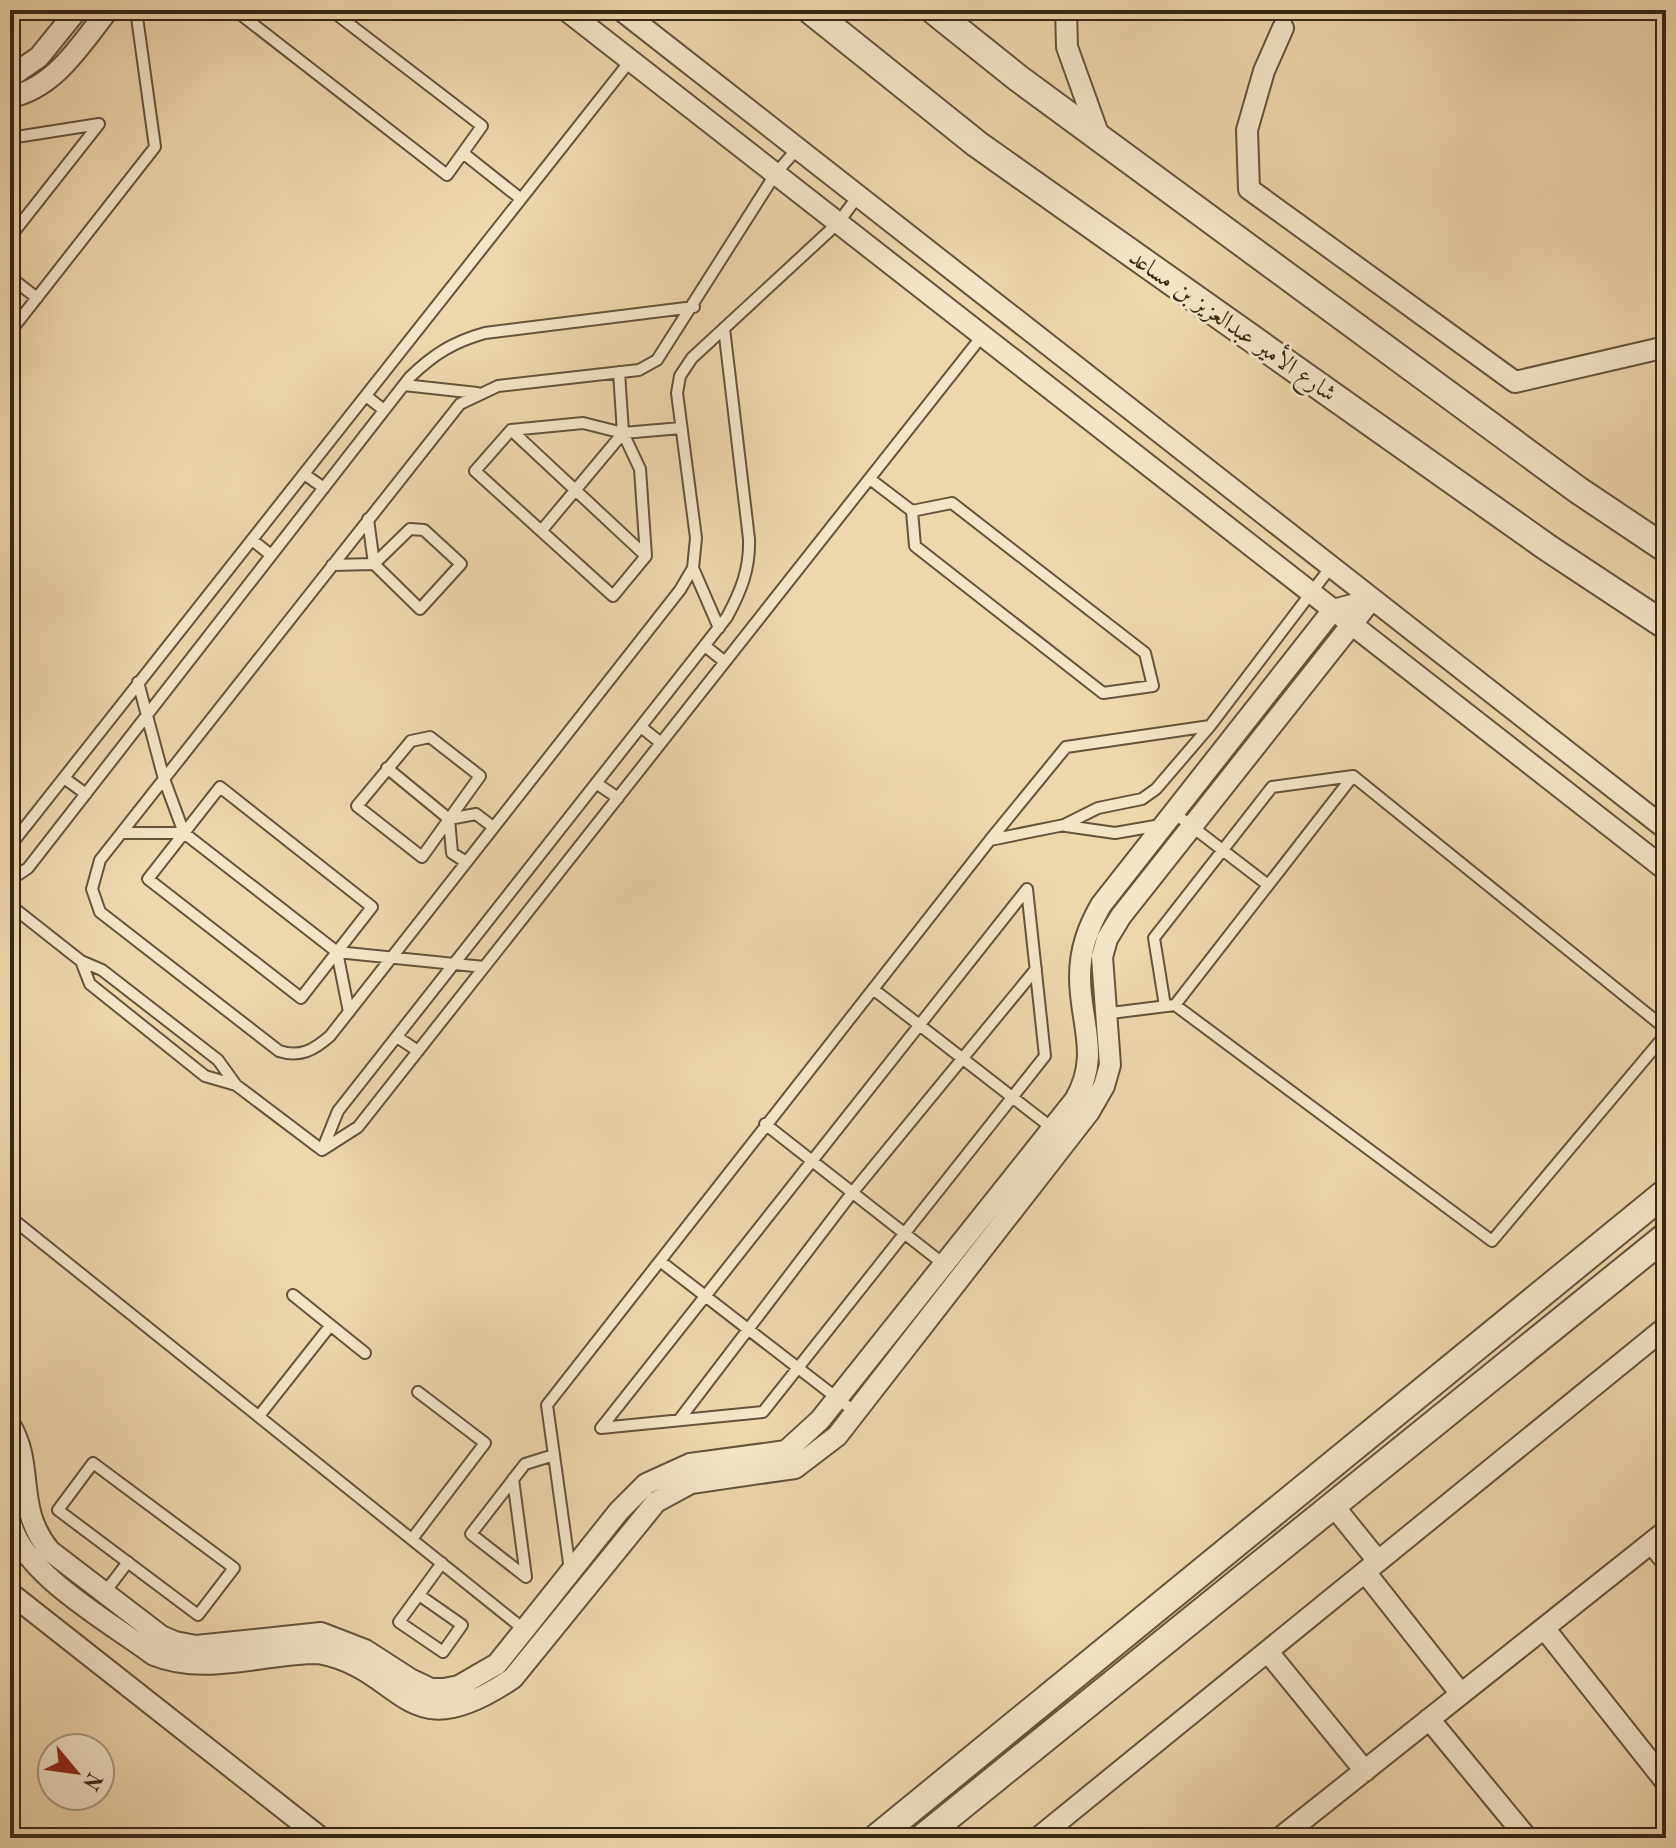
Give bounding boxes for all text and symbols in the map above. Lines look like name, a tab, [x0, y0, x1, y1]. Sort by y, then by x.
street label: شارع الأمير عبدالعزيز بن مساعد	[1120, 241, 1343, 412]
north arrow	[36, 1732, 116, 1812]
text: N	[78, 1768, 105, 1794]

